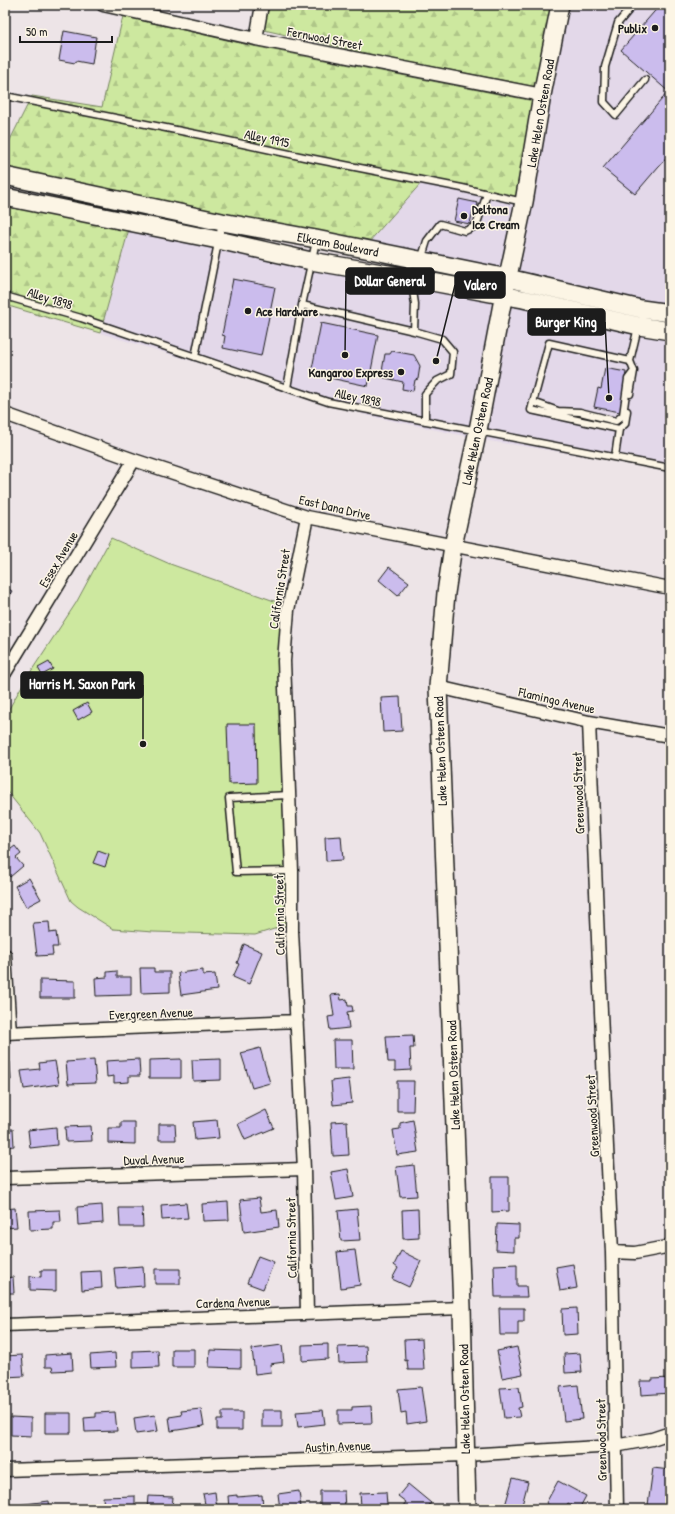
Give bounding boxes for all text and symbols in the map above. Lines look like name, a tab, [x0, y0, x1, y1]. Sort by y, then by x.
scale bar	[20, 18, 112, 44]
place label: Publix	[618, 19, 647, 37]
street label: Fernwood Street	[285, 22, 364, 54]
text: 50 m	[26, 23, 47, 40]
marker: Publix	[650, 23, 660, 33]
street label: Lake Helen Osteen Road	[522, 58, 558, 168]
street label: Alley 1915	[243, 124, 292, 152]
place label: Deltona Ice Cream	[472, 200, 520, 233]
marker: Deltona Ice Cream	[459, 211, 469, 221]
street label: Elkcam Boulevard	[296, 227, 380, 261]
callout: Dollar General	[346, 268, 434, 294]
text: Dollar General	[354, 271, 426, 290]
callout: Valero	[455, 272, 505, 298]
text: Valero	[463, 275, 497, 294]
street label: Alley 1898	[25, 283, 75, 313]
place label: Ace Hardware	[256, 302, 319, 320]
marker: Ace Hardware	[243, 306, 253, 316]
callout: Burger King	[528, 309, 605, 335]
text: Burger King	[535, 312, 597, 333]
place label: Kangaroo Express	[309, 363, 393, 382]
marker: Kangaroo Express	[396, 367, 406, 377]
street label: Lake Helen Osteen Road	[457, 376, 497, 486]
street label: Alley 1898	[333, 383, 383, 411]
street label: East Dana Drive	[297, 490, 373, 524]
street label: Essex Avenue	[34, 527, 82, 591]
street label: California Street	[264, 547, 294, 630]
callout: Harris M. Saxon Park	[21, 672, 143, 698]
text: Harris M. Saxon Park	[29, 674, 135, 693]
street label: Flamingo Avenue	[516, 682, 597, 718]
street label: Lake Helen Osteen Road	[429, 696, 451, 806]
street label: Greenwood Street	[568, 751, 588, 834]
street label: California Street	[269, 874, 289, 955]
street label: Evergreen Avenue	[109, 1003, 193, 1023]
street label: Lake Helen Osteen Road	[442, 1020, 464, 1130]
street label: Greenwood Street	[581, 1074, 603, 1158]
street label: Duval Avenue	[123, 1149, 185, 1169]
street label: California Street	[281, 1197, 301, 1278]
street label: Cardena Avenue	[196, 1292, 270, 1312]
street label: Lake Helen Osteen Road	[454, 1344, 474, 1454]
street label: Greenwood Street	[591, 1398, 611, 1481]
street label: Austin Avenue	[305, 1436, 371, 1456]

